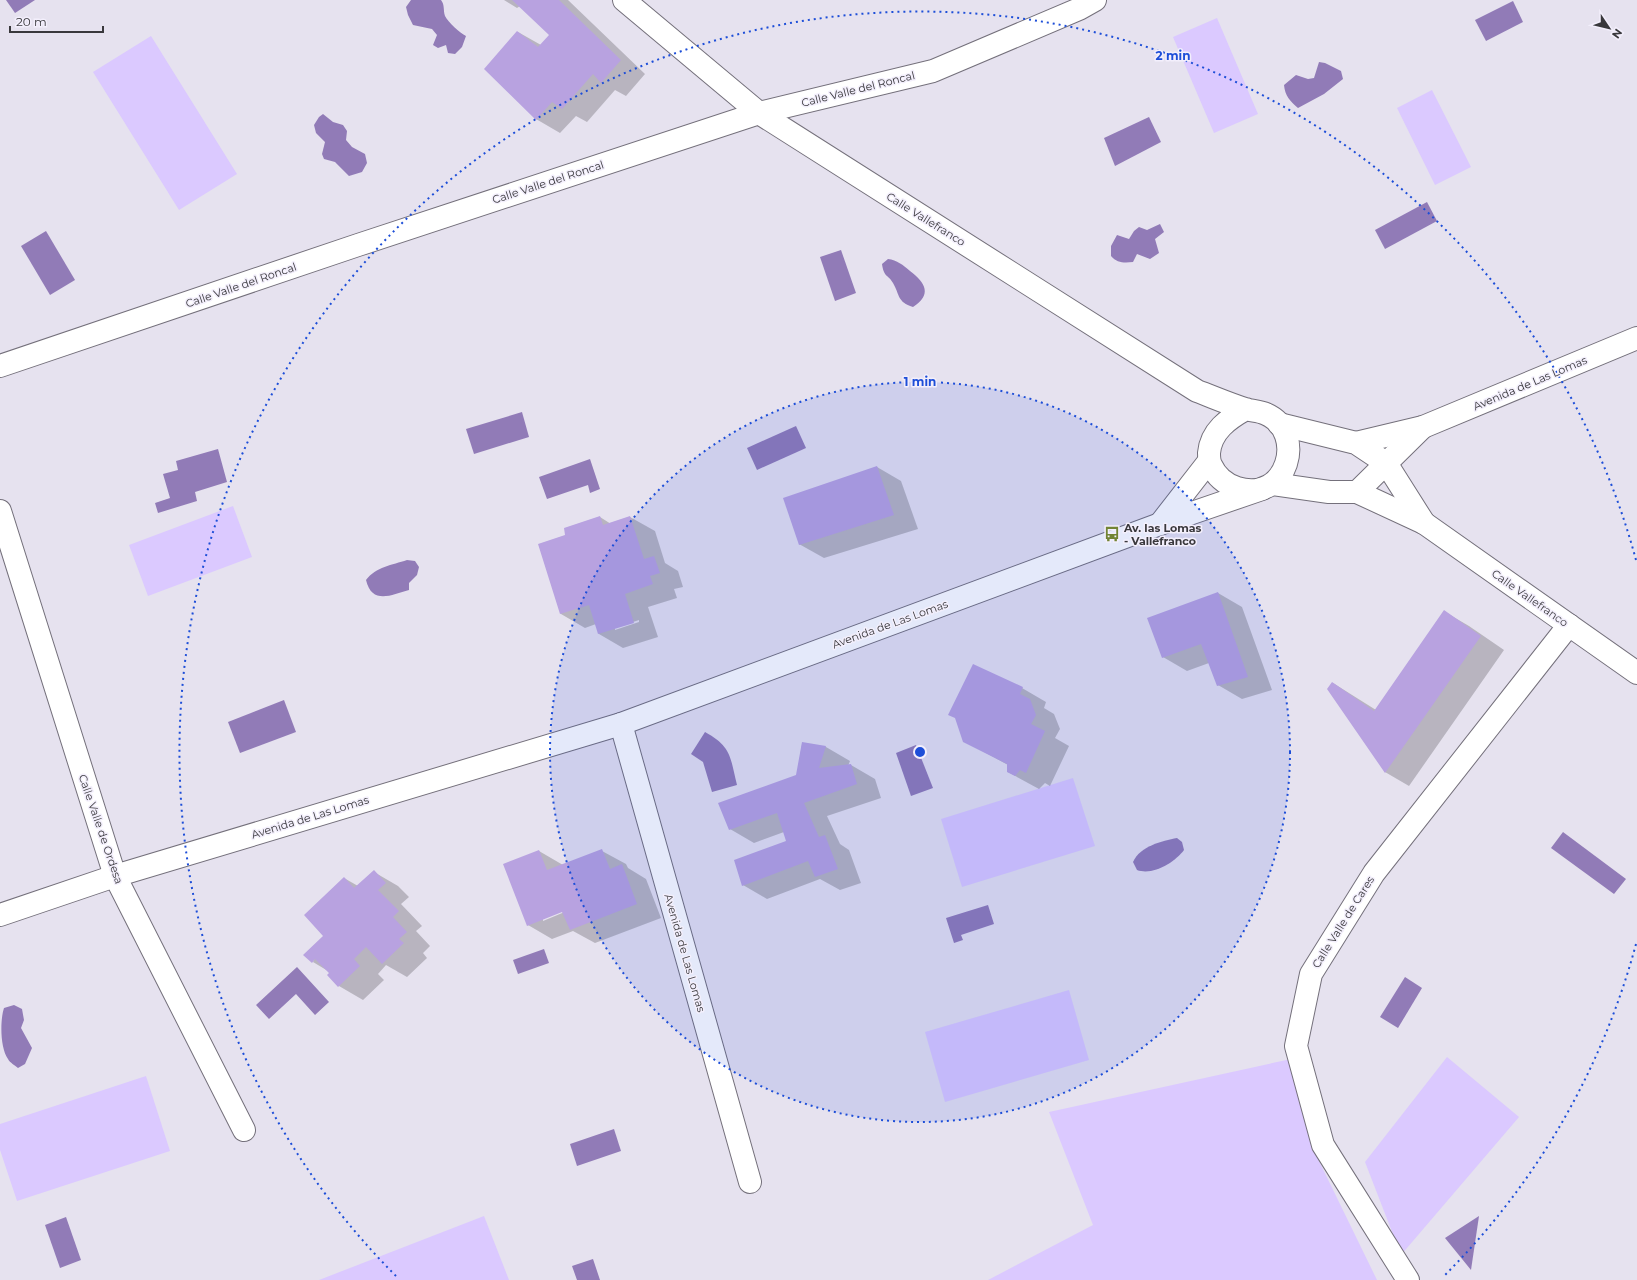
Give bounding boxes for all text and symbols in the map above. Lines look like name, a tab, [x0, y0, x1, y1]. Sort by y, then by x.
scale bar	[10, 8, 103, 34]
north arrow	[1589, 8, 1629, 48]
text: 20 m	[16, 14, 47, 29]
text: N	[1609, 26, 1625, 41]
text: 2 min	[1156, 48, 1190, 63]
street label: Calle Valle del Roncal	[800, 68, 916, 110]
street label: Calle Valle del Roncal	[490, 157, 606, 207]
street label: Calle Vallefranco	[884, 189, 968, 249]
street label: Calle Valle del Roncal	[184, 259, 298, 311]
street label: Avenida de Las Lomas	[1471, 352, 1590, 413]
text: 1 min	[904, 374, 936, 389]
place label: Av. las Lomas - Vallefranco	[1123, 521, 1202, 548]
bus stop icon: Av. las Lomas - Vallefranco	[1103, 525, 1121, 543]
street label: Calle Vallefranco	[1489, 566, 1571, 630]
street label: Avenida de Las Lomas	[830, 596, 950, 651]
centre of rings	[913, 745, 927, 759]
street label: Calle Valle de Ordesa	[76, 772, 126, 886]
street label: Avenida de Las Lomas	[249, 792, 371, 842]
street label: Calle Valle de Cares	[1309, 873, 1377, 971]
street label: Avenida de Las Lomas	[661, 892, 709, 1014]

